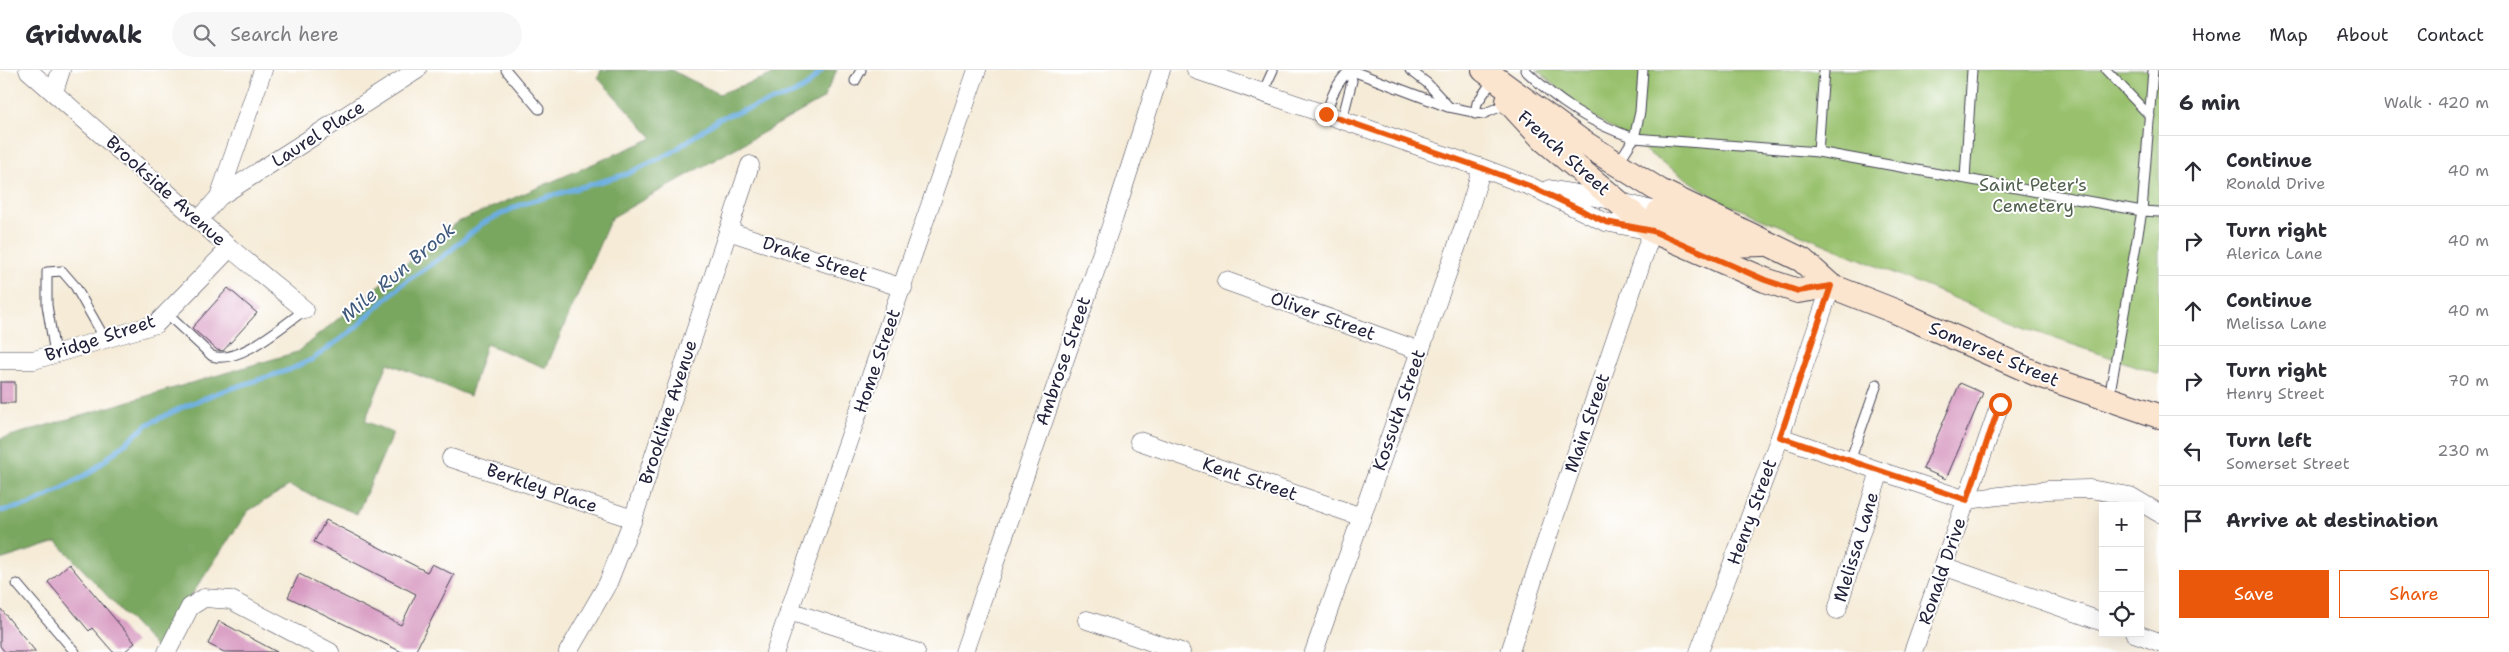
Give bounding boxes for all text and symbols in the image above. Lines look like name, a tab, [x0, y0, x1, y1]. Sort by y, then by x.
search box	[172, 12, 522, 57]
text: Gridwalk	[25, 19, 142, 51]
icon: search	[190, 21, 218, 49]
text: Search here	[230, 22, 339, 47]
text: Home	[2192, 23, 2241, 47]
text: Map	[2269, 23, 2308, 47]
text: About	[2336, 23, 2389, 47]
text: Contact	[2417, 23, 2484, 47]
text: 6 min	[2179, 89, 2240, 117]
text: Walk · 420 m	[2384, 92, 2489, 113]
street label: Laurel Place	[267, 95, 369, 173]
route end	[1315, 103, 1338, 126]
street label: French Street	[1513, 105, 1616, 201]
street label: Brookside Avenue	[101, 130, 231, 252]
text: Continue	[2226, 148, 2312, 173]
icon: ahead	[2179, 157, 2207, 185]
text: 40 m	[2447, 160, 2489, 181]
park label: Saint Peter's Cemetery	[1979, 173, 2087, 218]
text: Ronald Drive	[2226, 173, 2325, 194]
water label: Mile Run Brook	[335, 217, 461, 327]
text: Turn right	[2226, 218, 2327, 243]
icon: right	[2179, 227, 2207, 255]
text: 40 m	[2447, 230, 2489, 251]
street label: Drake Street	[759, 231, 871, 287]
text: Alerica Lane	[2226, 243, 2323, 264]
street label: Oliver Street	[1267, 286, 1379, 346]
text: Continue	[2226, 288, 2312, 313]
street label: Ambrose Street	[1030, 293, 1096, 429]
icon: ahead	[2179, 297, 2207, 325]
text: 40 m	[2447, 300, 2489, 321]
street label: Home Street	[848, 306, 906, 416]
street label: Bridge Street	[42, 309, 158, 367]
text: Melissa Lane	[2226, 313, 2327, 334]
street label: Somerset Street	[1925, 316, 2063, 392]
street label: Brookline Avenue	[633, 337, 703, 487]
street label: Kossuth Street	[1367, 346, 1431, 474]
text: Turn right	[2226, 358, 2327, 383]
icon: right	[2179, 367, 2207, 395]
street label: Main Street	[1559, 370, 1615, 476]
text: 70 m	[2448, 370, 2489, 391]
text: Henry Street	[2226, 383, 2325, 404]
route start	[1989, 393, 2012, 416]
text: Turn left	[2226, 428, 2312, 453]
icon: left	[2179, 437, 2207, 465]
text: 230 m	[2437, 440, 2489, 461]
street label: Kent Street	[1199, 452, 1301, 506]
text: Somerset Street	[2226, 453, 2350, 474]
street label: Henry Street	[1722, 456, 1782, 568]
street label: Berkley Place	[483, 458, 601, 518]
street label: Melissa Lane	[1828, 489, 1884, 605]
map controls	[2099, 502, 2144, 637]
button: +	[2099, 502, 2144, 547]
icon: arrive	[2179, 507, 2207, 535]
text: Arrive at destination	[2226, 508, 2438, 533]
street label: Ronald Drive	[1912, 514, 1972, 628]
button: −	[2099, 547, 2144, 592]
button: Save	[2179, 570, 2329, 618]
button: Share	[2339, 570, 2489, 618]
button: locate	[2099, 592, 2144, 637]

